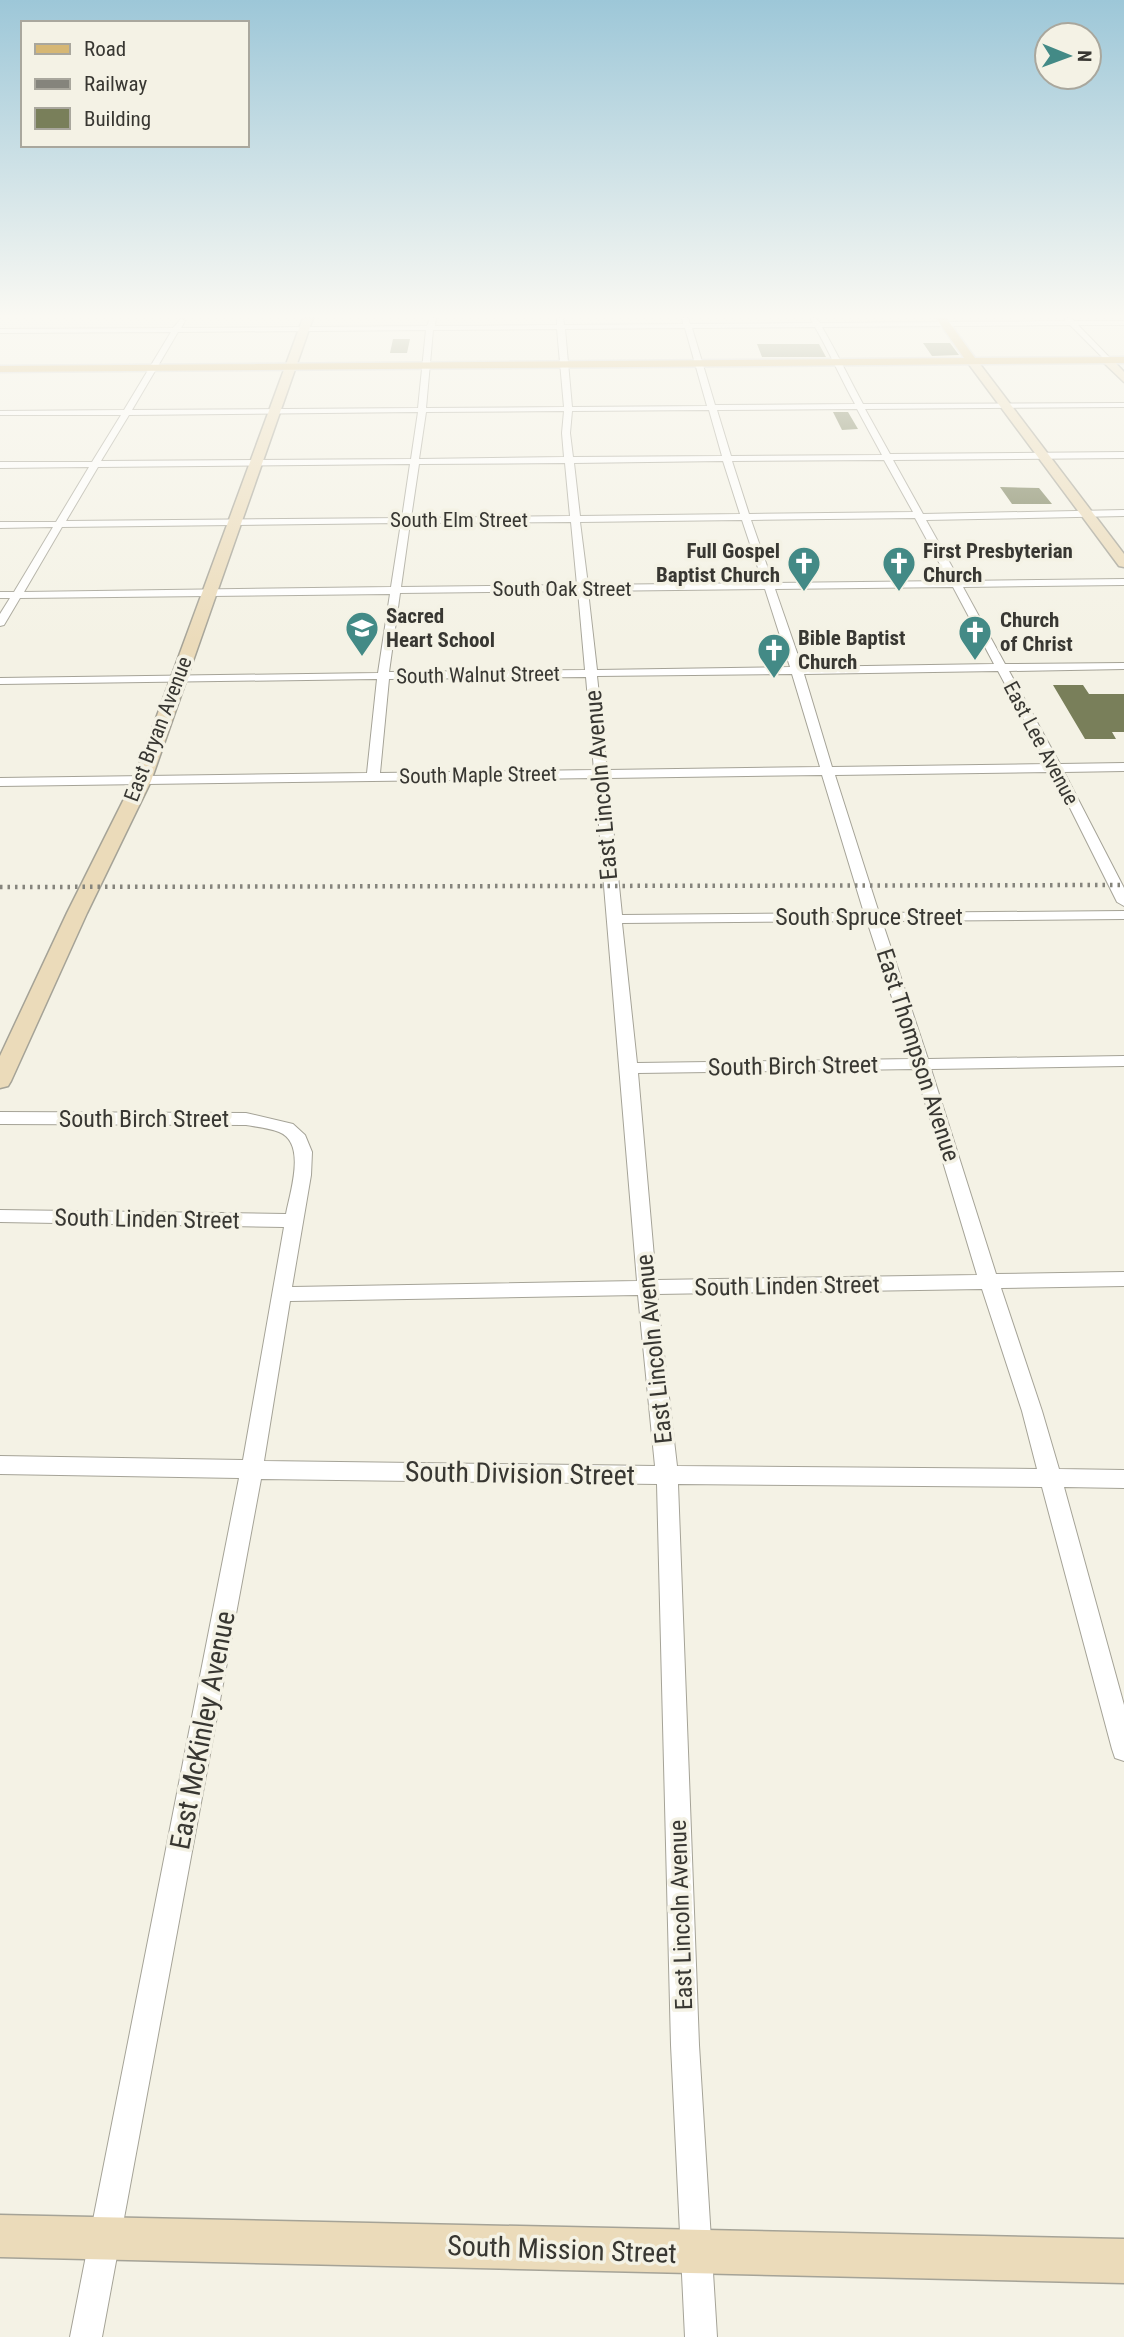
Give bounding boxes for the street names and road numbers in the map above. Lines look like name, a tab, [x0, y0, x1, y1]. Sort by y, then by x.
street label: South Elm Street	[390, 508, 528, 532]
street label: South Oak Street	[493, 577, 631, 601]
street label: East Bryan Avenue	[119, 653, 197, 805]
street label: South Walnut Street	[396, 662, 560, 688]
street label: East Lee Avenue	[998, 677, 1084, 809]
street label: East Lincoln Avenue	[579, 689, 623, 881]
street label: South Maple Street	[399, 762, 557, 788]
street label: South Spruce Street	[775, 903, 963, 931]
street label: East Thompson Avenue	[870, 945, 966, 1165]
street label: South Birch Street	[708, 1051, 878, 1081]
street label: South Birch Street	[59, 1105, 229, 1133]
street label: South Linden Street	[54, 1203, 240, 1235]
street label: East Lincoln Avenue	[630, 1253, 678, 1445]
street label: South Linden Street	[694, 1270, 880, 1302]
street label: South Division Street	[405, 1455, 635, 1492]
street label: East McKinley Avenue	[163, 1608, 242, 1852]
street label: East Lincoln Avenue	[664, 1819, 698, 2011]
street label: South Mission Street	[447, 2229, 677, 2270]

